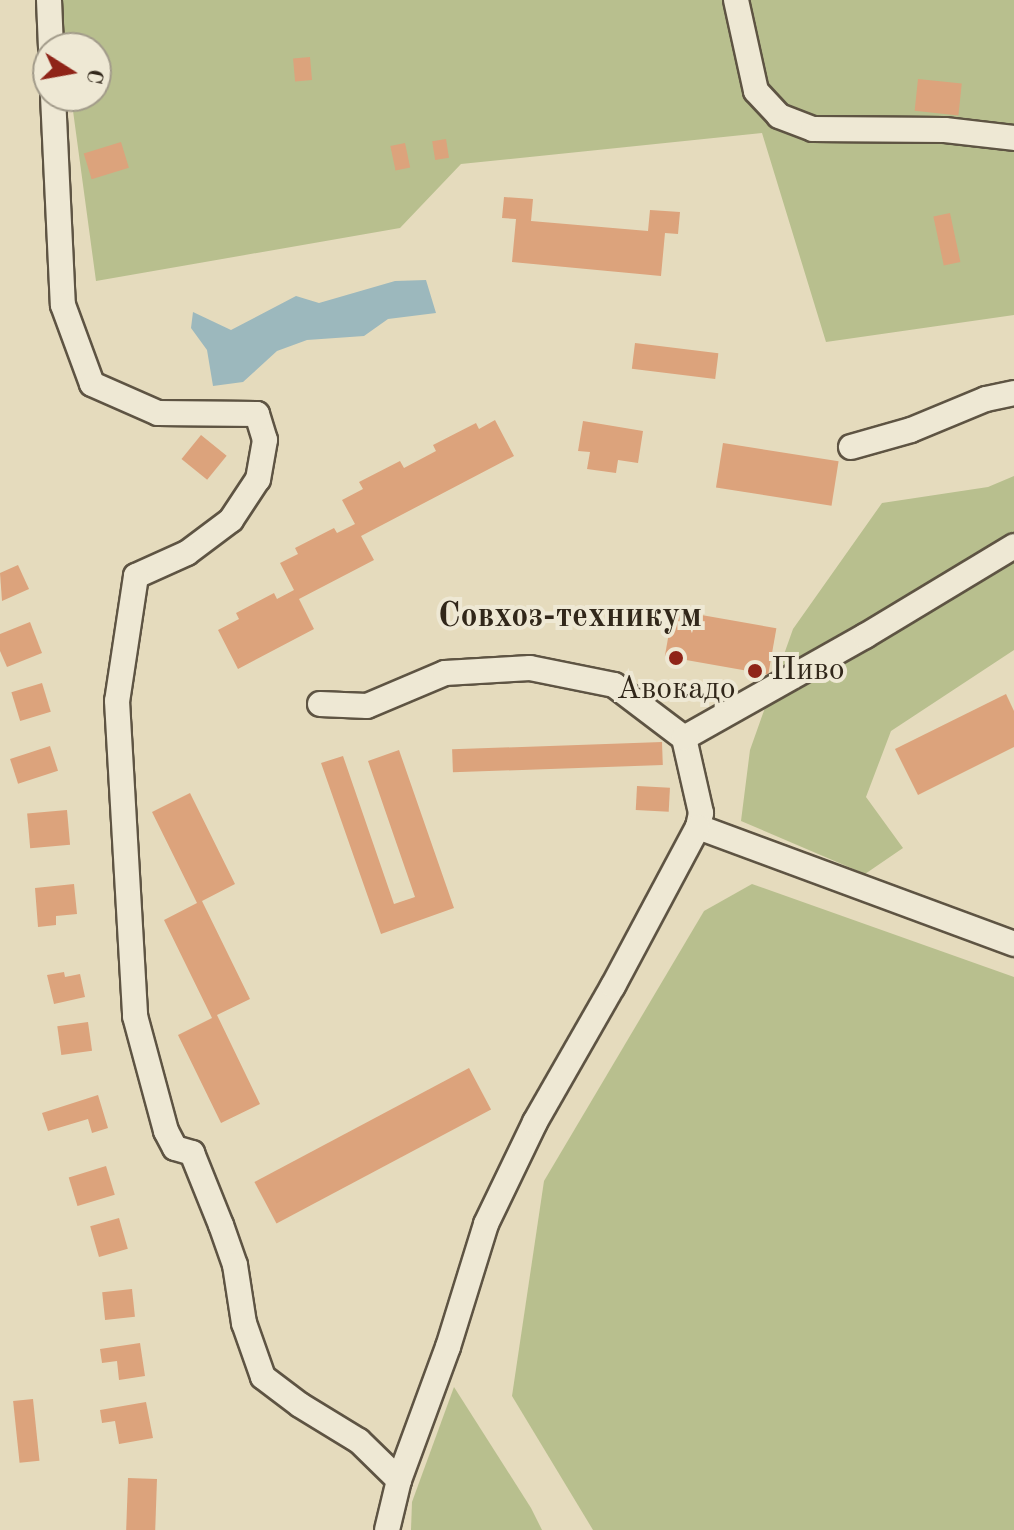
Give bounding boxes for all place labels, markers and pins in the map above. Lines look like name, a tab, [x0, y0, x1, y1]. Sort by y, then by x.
marker: Авокадо	[667, 649, 685, 667]
place label: Пиво	[771, 652, 845, 690]
marker: Пиво	[746, 662, 764, 680]
place label: Авокадо	[616, 671, 736, 709]

